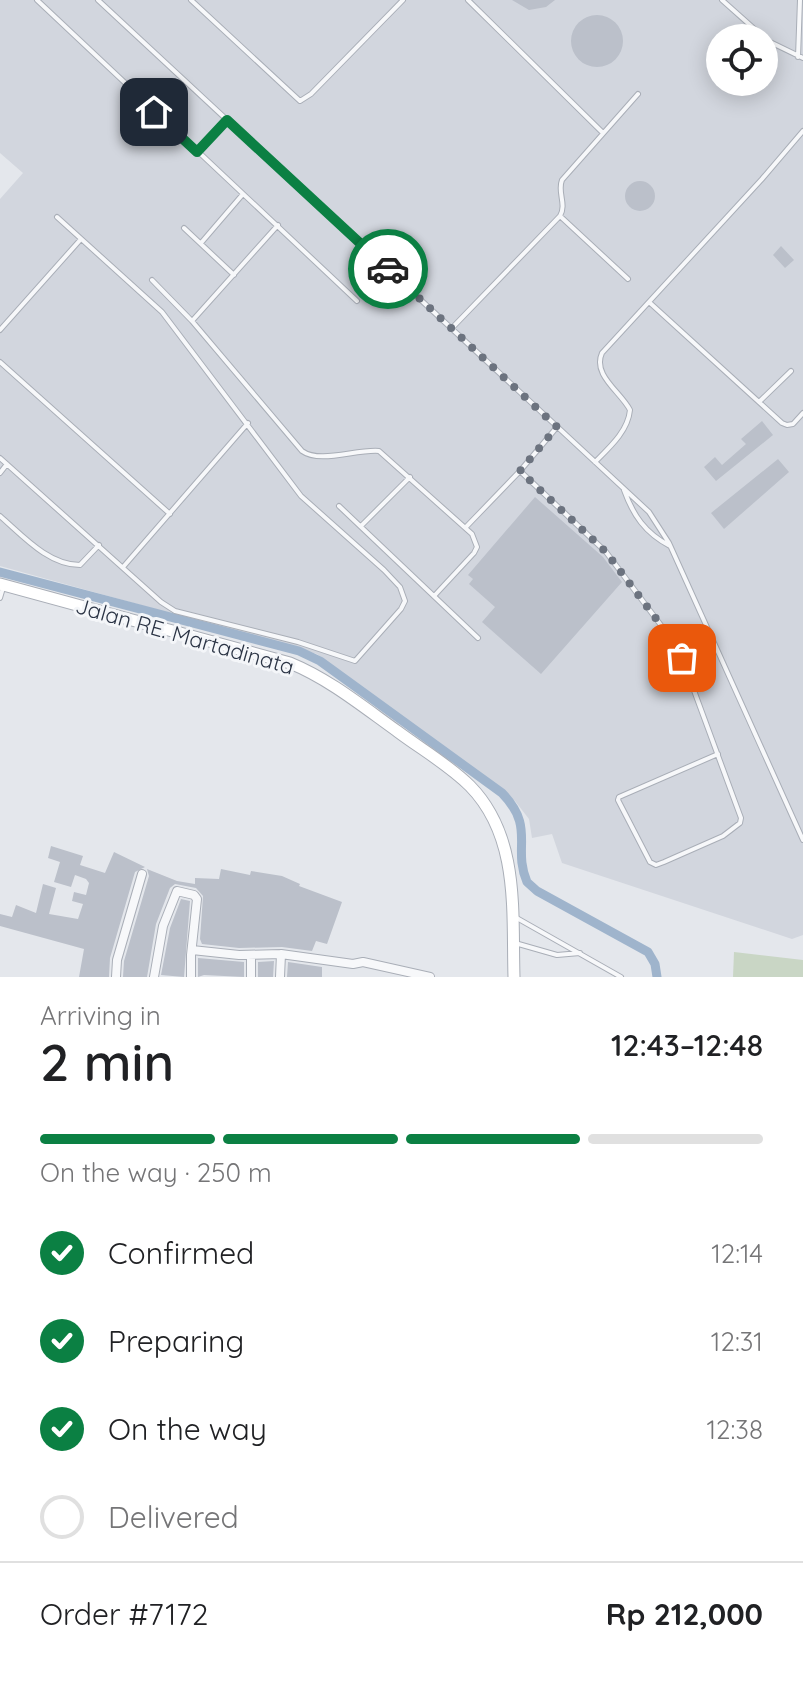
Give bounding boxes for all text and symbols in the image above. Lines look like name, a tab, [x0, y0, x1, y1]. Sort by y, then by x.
map controls	[706, 24, 778, 96]
button: locate	[706, 24, 778, 96]
pin	[120, 78, 188, 146]
icon: home	[132, 90, 176, 134]
courier	[348, 229, 428, 309]
icon: car	[366, 247, 410, 291]
street label: Jalan RE. Martadinata	[73, 591, 297, 681]
pin	[648, 624, 716, 692]
icon: bag	[660, 636, 704, 680]
text: Arriving in	[40, 999, 161, 1032]
text: 12:43–12:48	[611, 1026, 763, 1064]
text: 2 min	[40, 1029, 174, 1094]
text: On the way · 250 m	[40, 1156, 272, 1189]
icon: check	[40, 1231, 84, 1275]
text: Confirmed	[108, 1234, 254, 1272]
text: 12:14	[711, 1237, 763, 1270]
icon: check	[40, 1319, 84, 1363]
text: Preparing	[108, 1322, 244, 1360]
text: 12:31	[711, 1325, 763, 1358]
icon: check	[40, 1407, 84, 1451]
text: On the way	[108, 1410, 267, 1448]
text: 12:38	[706, 1413, 763, 1446]
text: Delivered	[108, 1498, 239, 1536]
text: Order #7172	[40, 1595, 208, 1633]
text: Rp 212,000	[606, 1595, 763, 1633]

